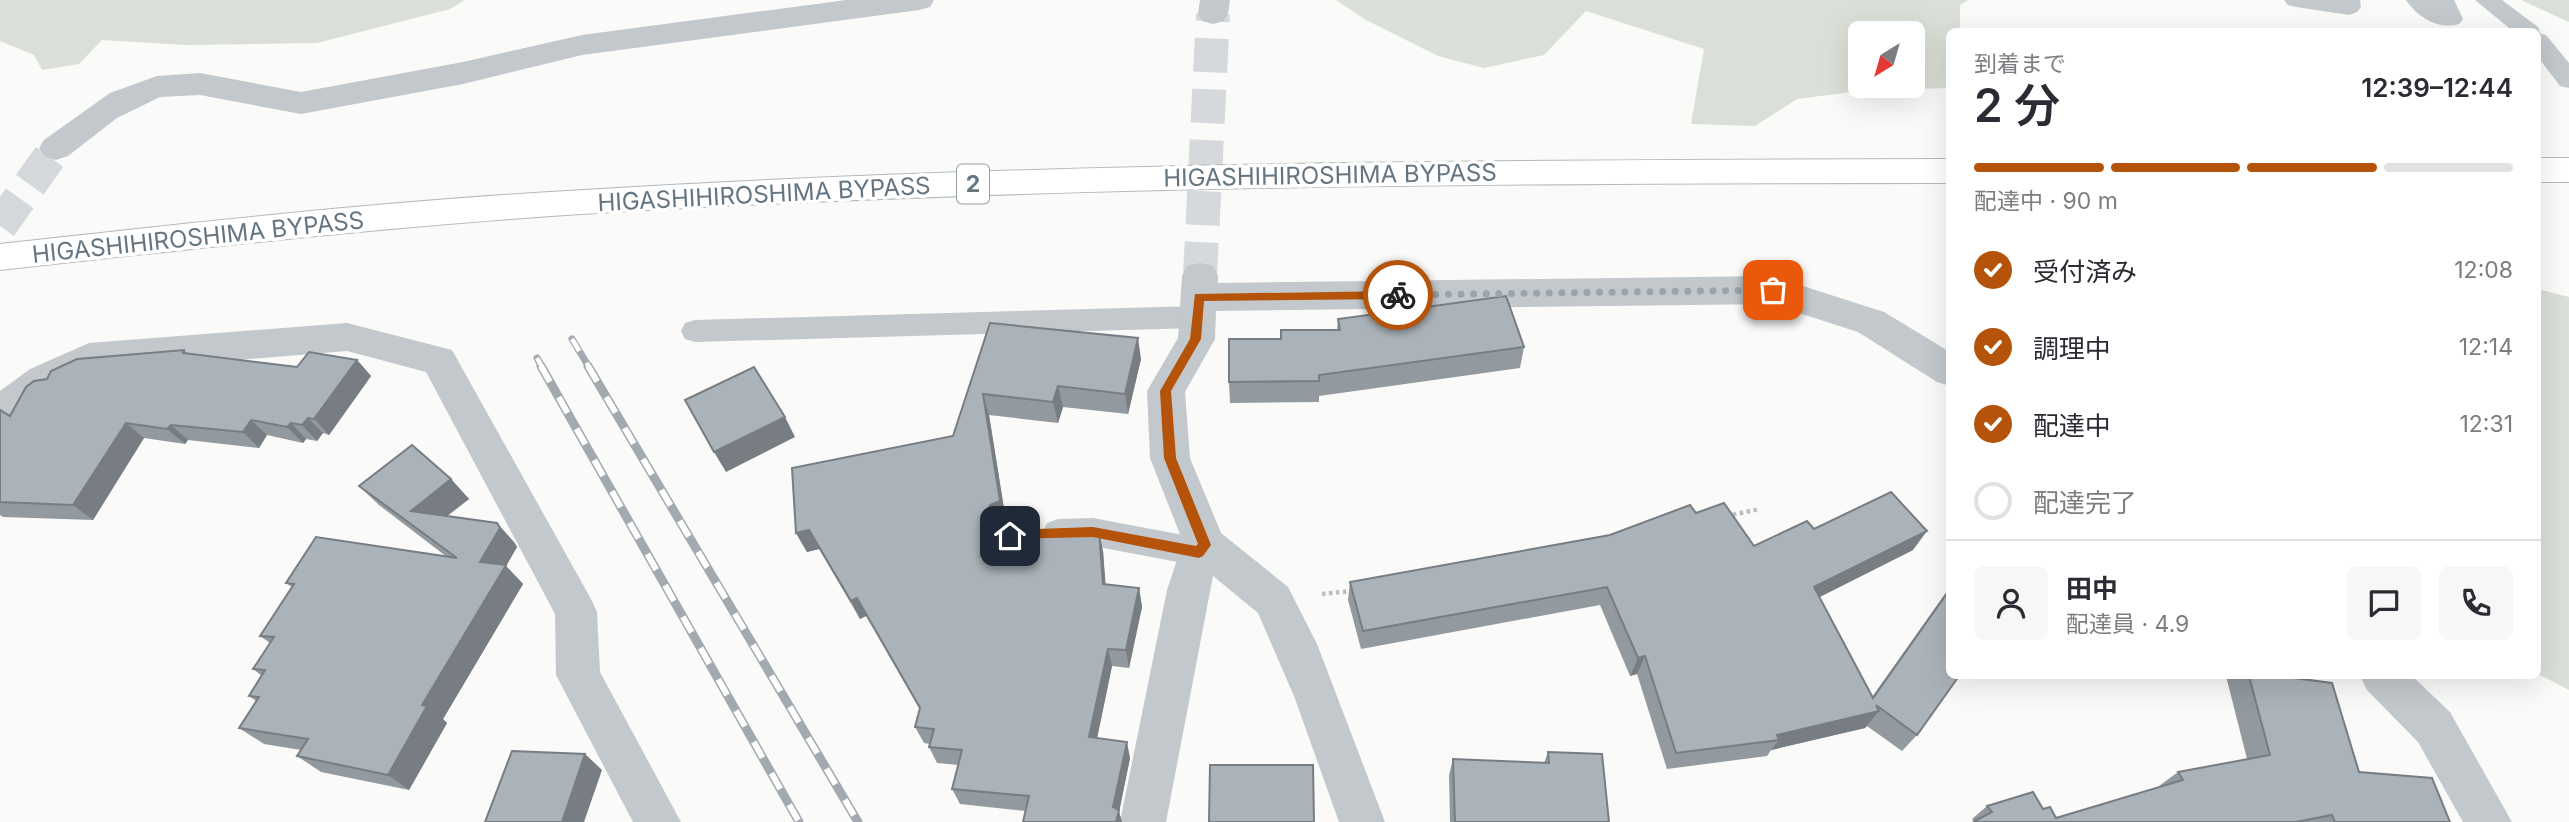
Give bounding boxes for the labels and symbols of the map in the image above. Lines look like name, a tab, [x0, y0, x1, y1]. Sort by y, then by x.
north arrow	[1848, 21, 1925, 98]
street label: HIGASHIHIROSHIMA BYPASS	[1163, 158, 1497, 192]
road number: 2	[957, 164, 989, 204]
street label: HIGASHIHIROSHIMA BYPASS	[597, 171, 931, 217]
street label: HIGASHIHIROSHIMA BYPASS	[31, 205, 365, 269]
courier	[1363, 260, 1433, 330]
pin	[1743, 260, 1803, 320]
pin	[980, 506, 1040, 566]

